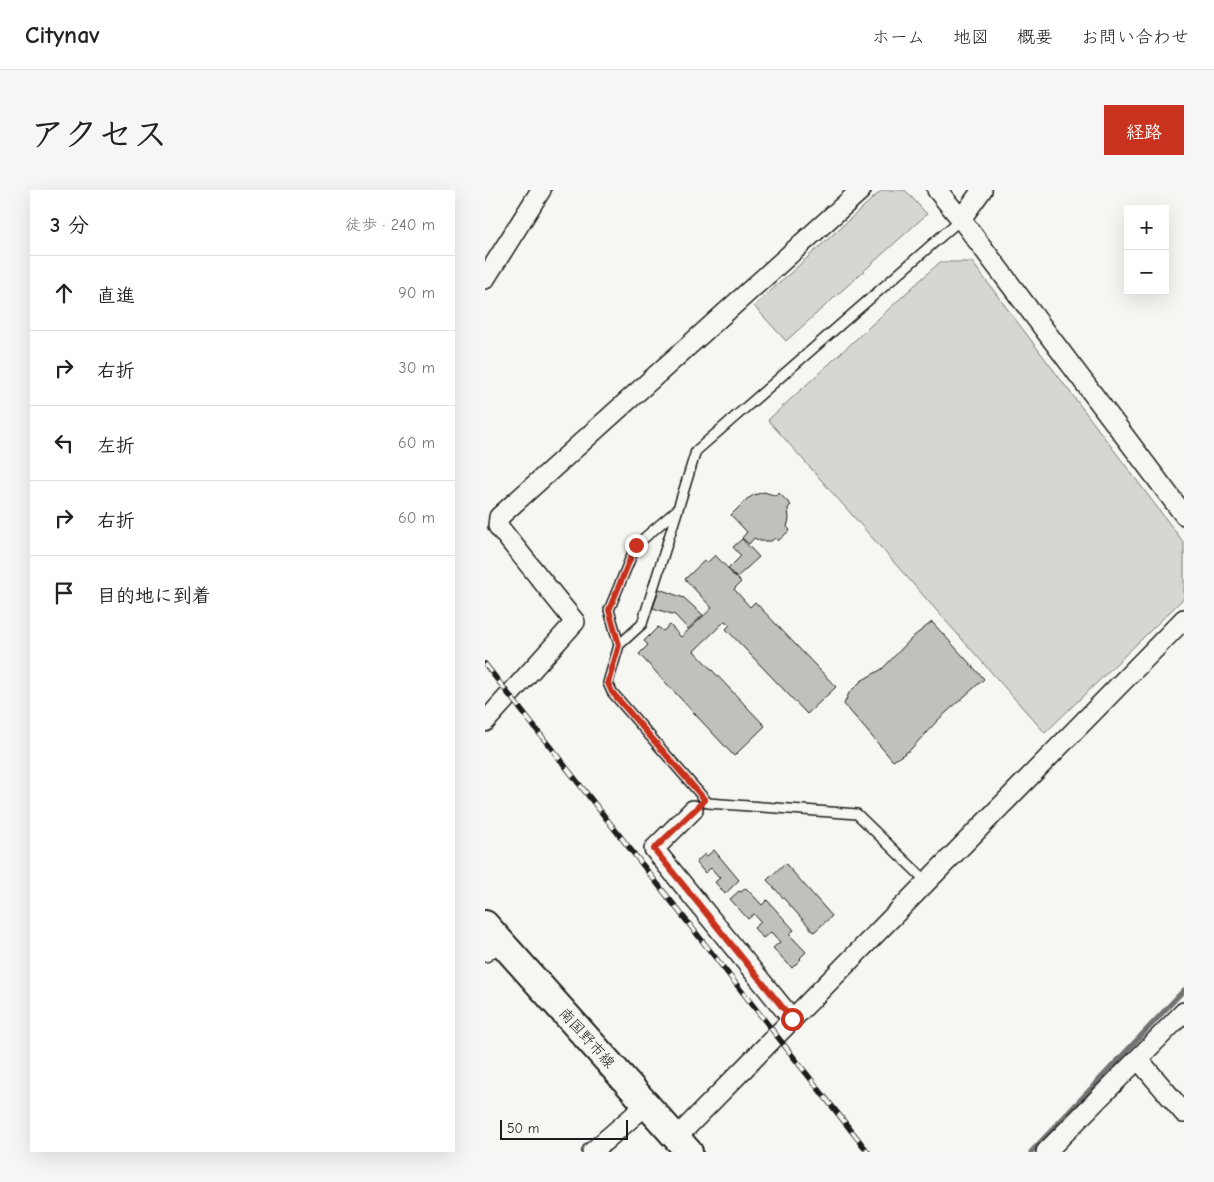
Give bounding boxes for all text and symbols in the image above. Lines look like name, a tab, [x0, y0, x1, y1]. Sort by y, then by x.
text: Citynav	[25, 21, 100, 49]
text: ホーム	[872, 27, 925, 48]
text: 地図	[953, 27, 989, 48]
text: 概要	[1017, 27, 1053, 48]
text: お問い合わせ	[1081, 27, 1189, 48]
button: 経路	[1104, 105, 1184, 155]
text: アクセス	[30, 114, 168, 155]
map controls	[1124, 205, 1169, 295]
button: +	[1124, 205, 1169, 250]
text: 3 分	[50, 213, 89, 237]
text: 徒歩 · 240 m	[345, 216, 435, 234]
button: −	[1124, 250, 1169, 295]
icon: ahead	[50, 279, 78, 307]
text: 90 m	[398, 284, 435, 302]
text: 直進	[97, 285, 135, 307]
icon: right	[50, 354, 78, 382]
text: 30 m	[399, 359, 435, 377]
text: 右折	[97, 360, 135, 382]
icon: left	[50, 429, 78, 457]
text: 60 m	[398, 434, 435, 452]
text: 左折	[97, 435, 135, 457]
icon: right	[50, 504, 78, 532]
text: 60 m	[398, 509, 435, 527]
text: 右折	[97, 510, 135, 532]
route end	[625, 534, 648, 557]
icon: arrive	[50, 579, 78, 607]
text: 目的地に到着	[97, 585, 211, 607]
street label: 南国野市線	[555, 1004, 619, 1072]
route start	[781, 1008, 804, 1031]
scale bar	[500, 1117, 627, 1140]
text: 50 m	[507, 1120, 539, 1137]

